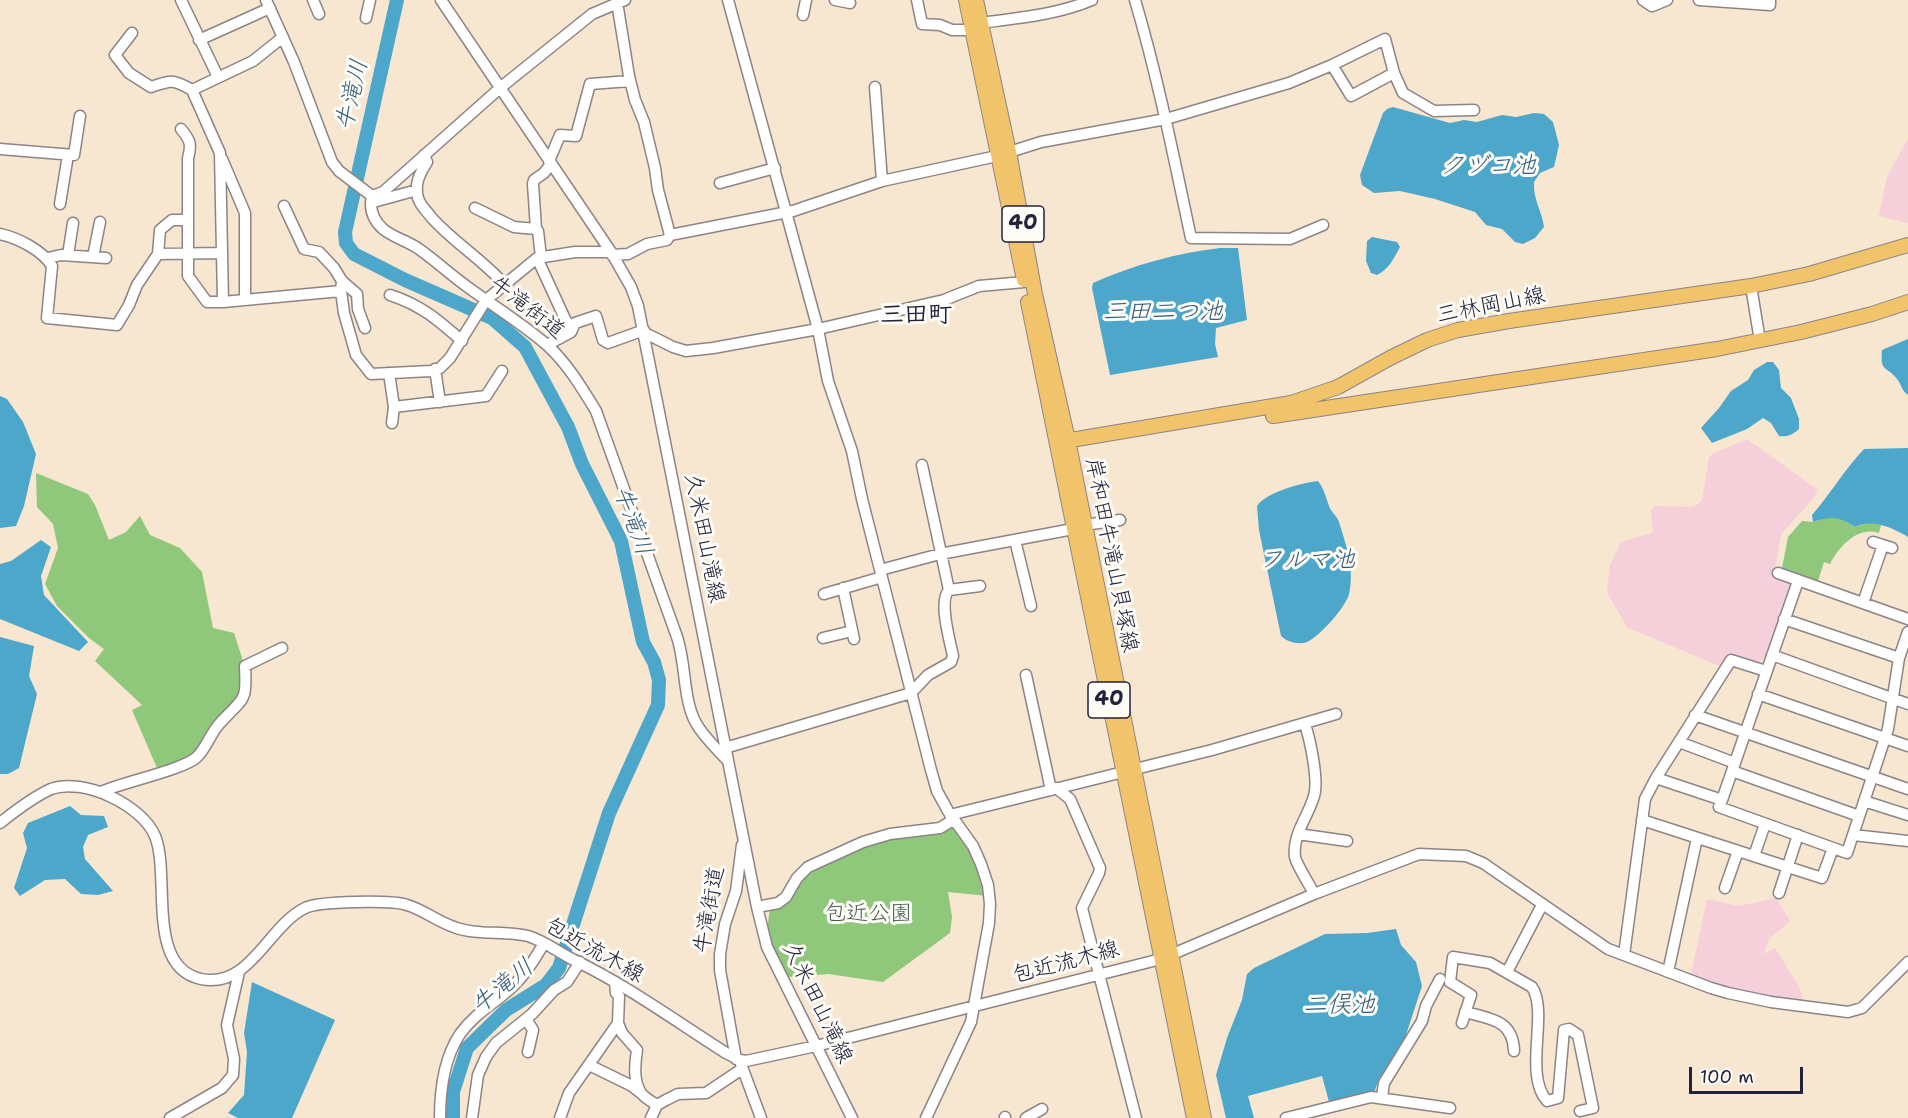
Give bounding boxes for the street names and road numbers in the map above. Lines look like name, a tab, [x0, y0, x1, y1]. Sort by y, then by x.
road number: 40	[1002, 206, 1044, 242]
street label: 牛滝街道	[484, 271, 570, 345]
street label: 三林岡山線	[1434, 283, 1548, 329]
street label: 岸和田牛滝山貝塚線	[1079, 455, 1143, 655]
street label: 久米田山滝線	[678, 471, 730, 605]
road number: 40	[1088, 682, 1130, 718]
street label: 牛滝街道	[689, 864, 731, 956]
street label: 包近流木線	[539, 913, 649, 989]
street label: 包近流木線	[1009, 936, 1123, 990]
street label: 久米田山滝線	[776, 938, 858, 1068]

